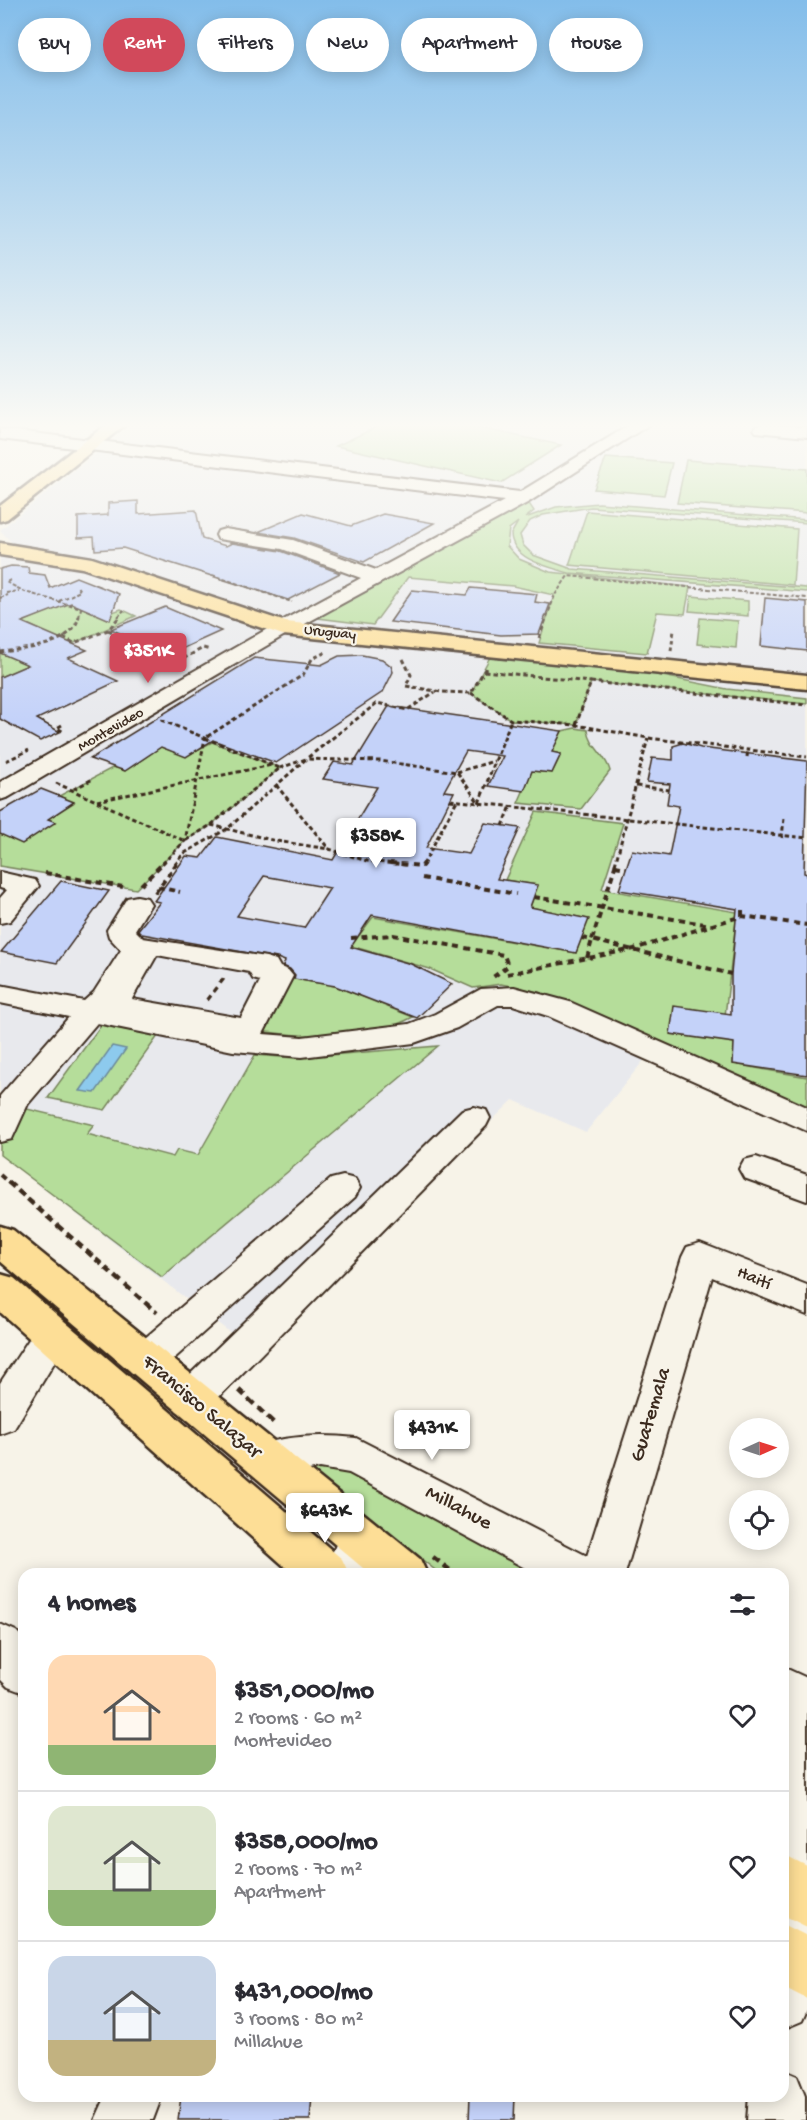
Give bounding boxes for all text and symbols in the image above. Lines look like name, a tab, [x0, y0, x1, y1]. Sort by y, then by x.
chip: Buy	[18, 18, 91, 72]
chip: Rent	[103, 18, 185, 72]
chip: Filters	[197, 18, 294, 72]
chip: New	[306, 18, 389, 72]
chip: Apartment	[401, 18, 537, 72]
chip: House	[549, 18, 643, 72]
street label: Uruguay	[303, 621, 358, 645]
pin: $351K	[106, 633, 190, 684]
text: $351K	[124, 641, 172, 664]
street label: Montevideo	[75, 704, 147, 756]
pin: $358K	[334, 818, 418, 869]
text: $358K	[350, 826, 402, 849]
street label: Haití	[734, 1262, 775, 1296]
street label: Francisco Salazar	[135, 1350, 267, 1466]
street label: Guatemala	[626, 1364, 679, 1465]
pin: $431K	[390, 1410, 474, 1461]
text: $431K	[408, 1418, 456, 1441]
north arrow	[729, 1418, 789, 1478]
map controls	[729, 1418, 789, 1550]
street label: Millahue	[420, 1481, 497, 1537]
button: locate	[729, 1490, 789, 1550]
pin: $643K	[283, 1493, 367, 1544]
text: $643K	[300, 1501, 350, 1524]
icon: filters	[726, 1588, 759, 1621]
text: 4 homes	[48, 1589, 135, 1620]
text: $351,000/mo	[234, 1677, 374, 1708]
icon: home	[96, 1679, 168, 1751]
icon: heart	[726, 1699, 759, 1732]
text: 2 rooms · 60 m²	[234, 1708, 362, 1731]
text: Montevideo	[234, 1731, 332, 1754]
text: $358,000/mo	[234, 1828, 378, 1859]
icon: home	[96, 1830, 168, 1902]
icon: heart	[726, 1850, 759, 1883]
text: 2 rooms · 70 m²	[234, 1859, 362, 1882]
text: Apartment	[234, 1882, 324, 1905]
text: $431,000/mo	[234, 1978, 373, 2009]
icon: home	[96, 1980, 168, 2052]
icon: heart	[726, 2000, 759, 2033]
text: 3 rooms · 80 m²	[234, 2009, 363, 2032]
text: Millahue	[234, 2032, 303, 2055]

